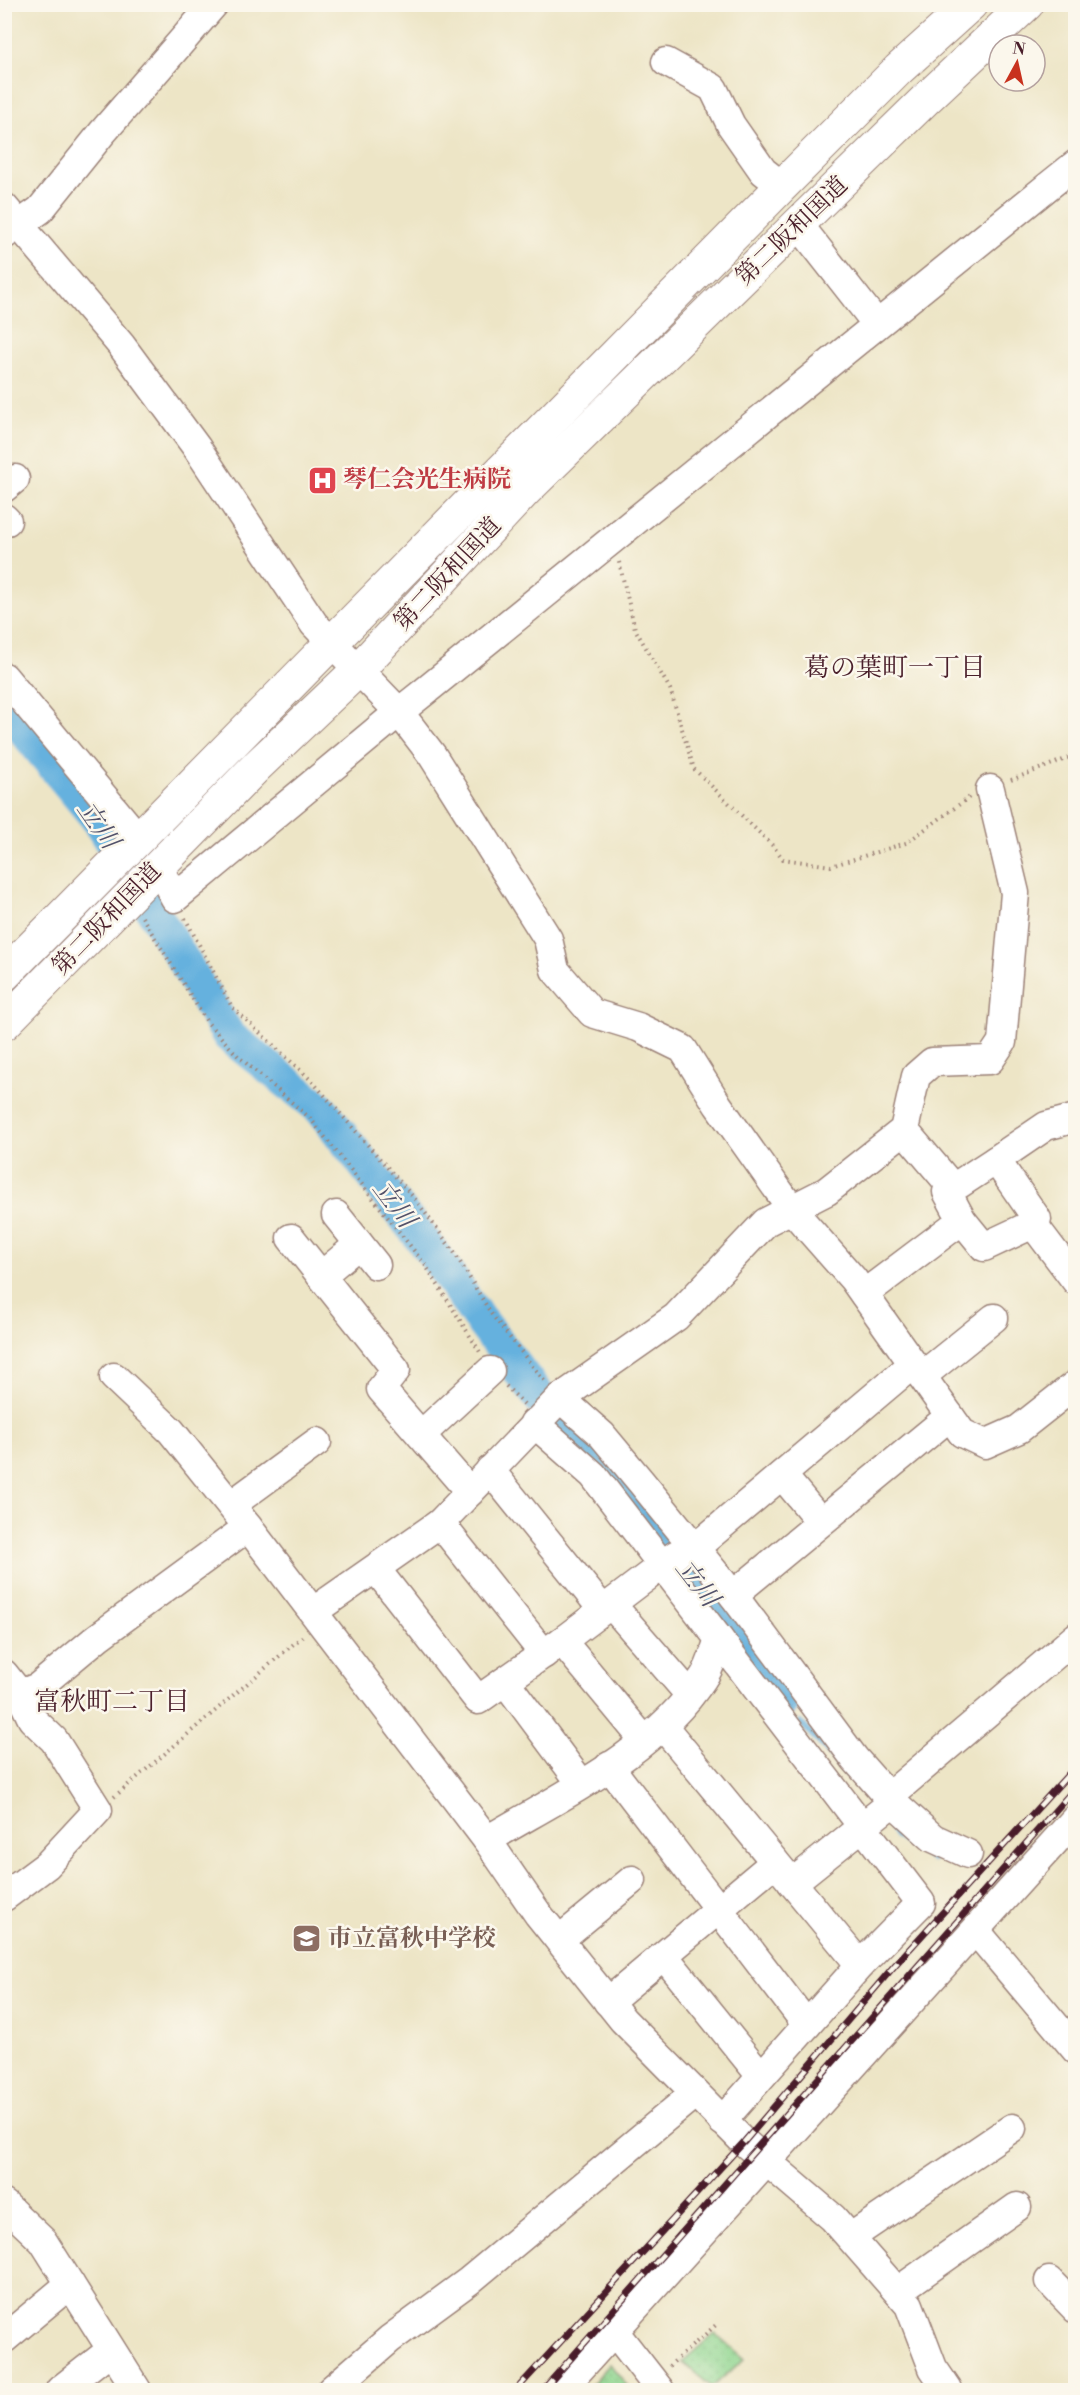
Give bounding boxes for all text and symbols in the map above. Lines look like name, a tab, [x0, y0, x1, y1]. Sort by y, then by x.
north arrow	[987, 33, 1047, 93]
text: N	[1011, 38, 1027, 60]
street label: 第二阪和国道	[730, 170, 854, 292]
hospital icon: 琴仁会光生病院	[306, 464, 338, 496]
place label: 琴仁会光生病院	[343, 465, 511, 495]
street label: 第二阪和国道	[388, 511, 508, 637]
district label: 葛の葉町一丁目	[804, 652, 986, 684]
water label: 立川	[70, 795, 128, 858]
street label: 第二阪和国道	[46, 857, 168, 981]
water label: 立川	[366, 1174, 424, 1237]
water label: 立川	[668, 1553, 727, 1616]
district label: 富秋町二丁目	[34, 1686, 190, 1718]
school or university icon: 市立富秋中学校	[291, 1923, 323, 1955]
place label: 市立富秋中学校	[328, 1924, 496, 1954]

